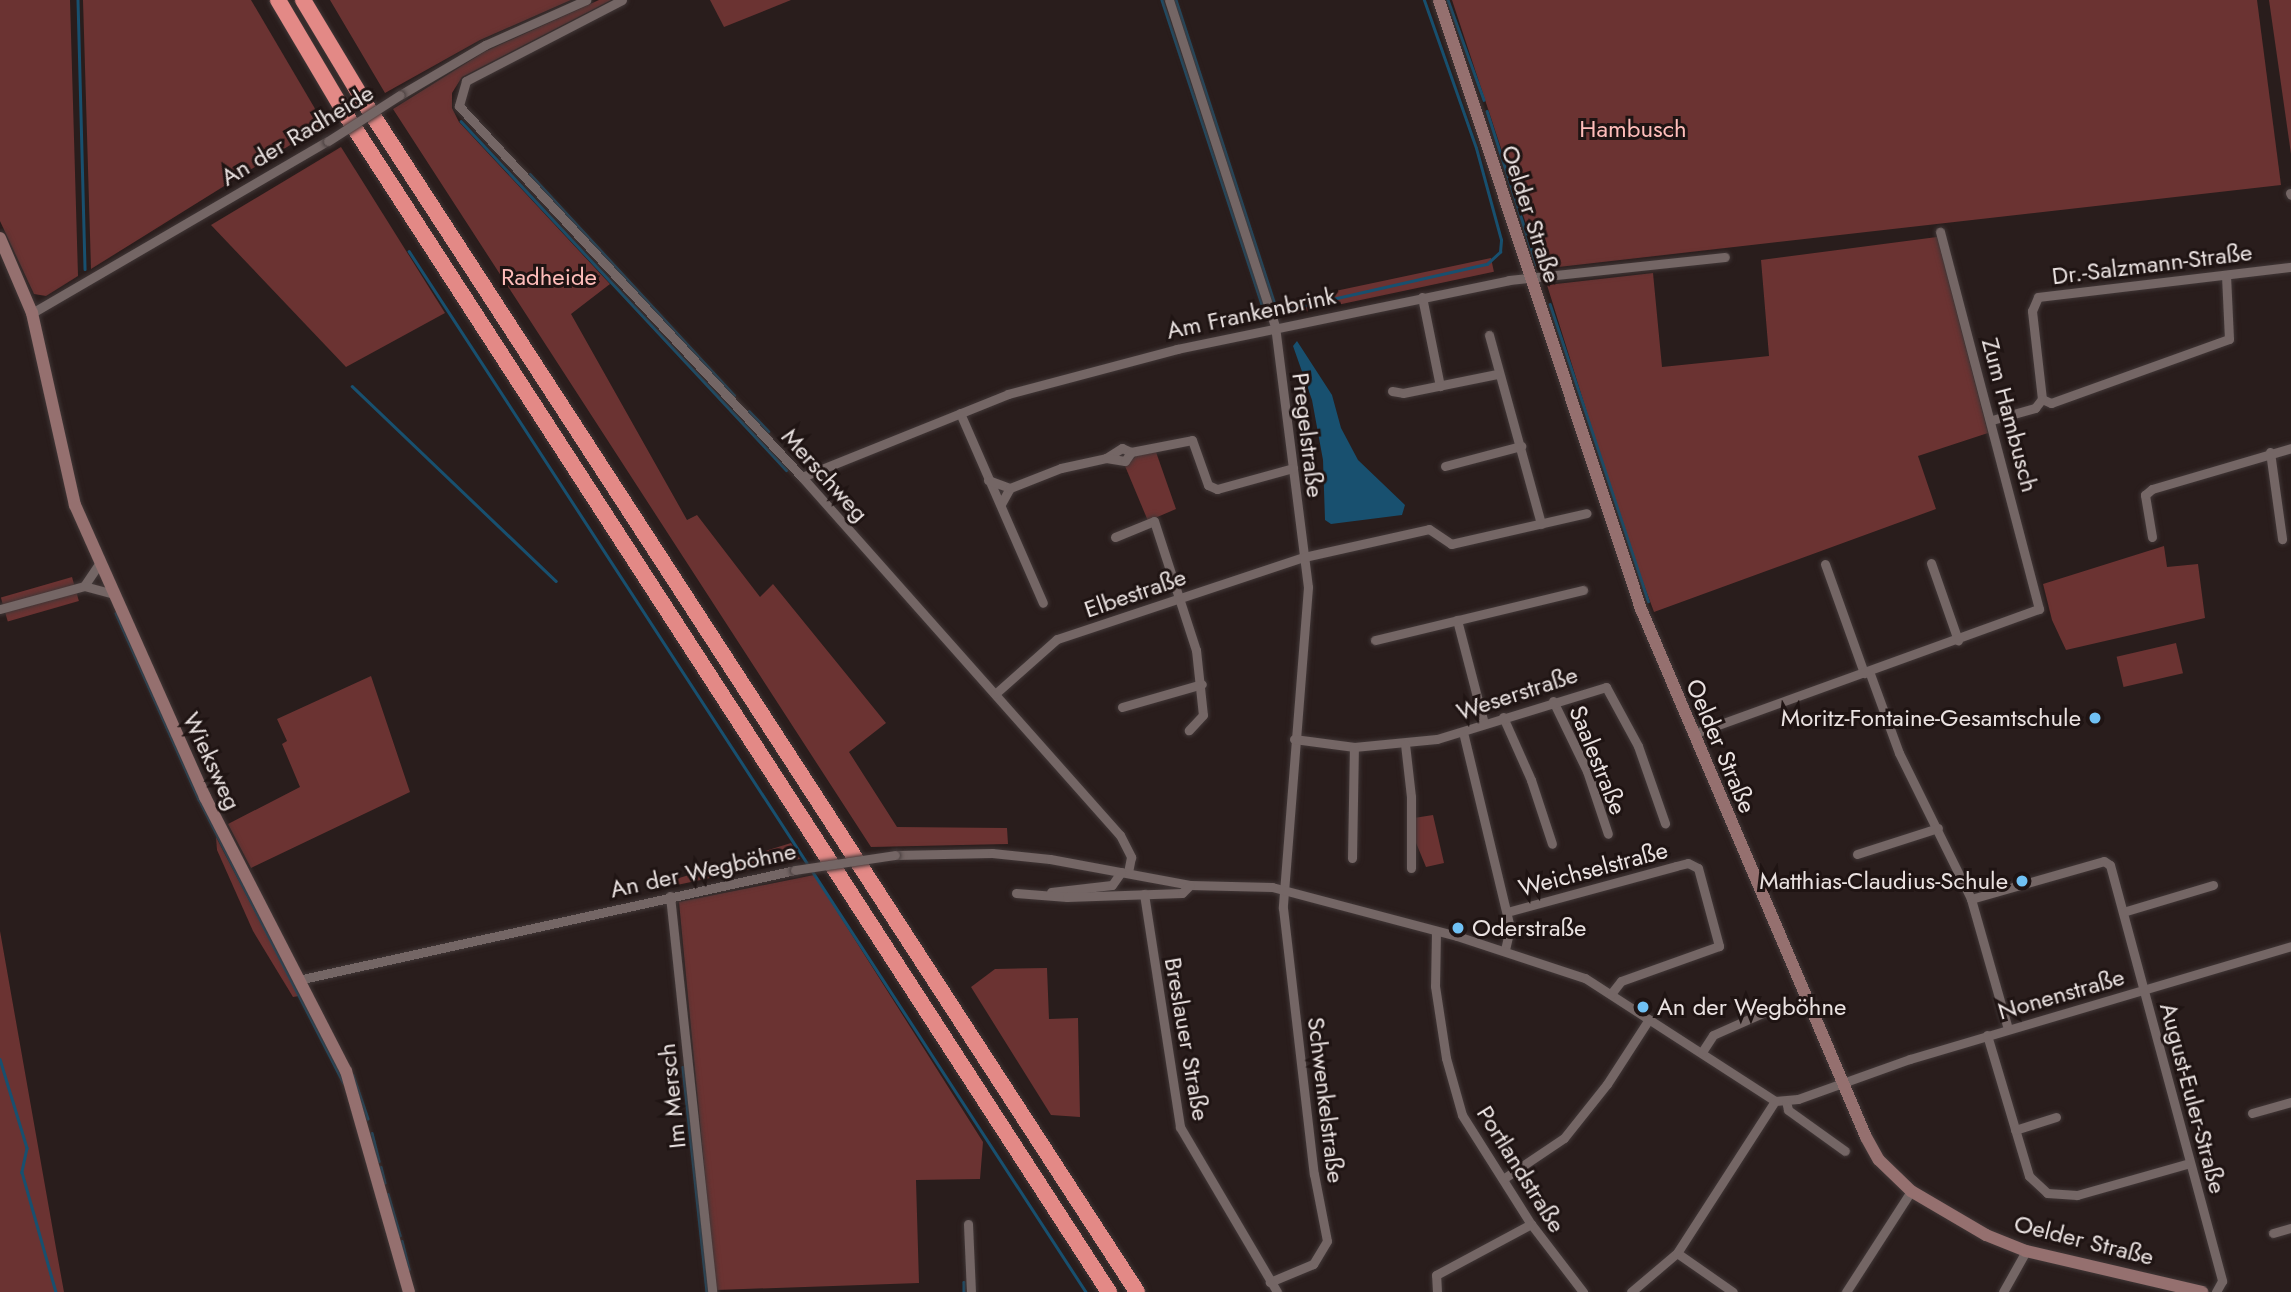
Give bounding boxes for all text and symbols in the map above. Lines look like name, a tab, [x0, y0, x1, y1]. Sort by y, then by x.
street label: An der Radheide	[215, 78, 379, 192]
park label: Hambusch	[1579, 115, 1687, 143]
street label: Oelder Straße	[1495, 142, 1567, 286]
street label: Dr.-Salzmann-Straße	[2050, 237, 2254, 291]
park label: Radheide	[501, 263, 597, 291]
street label: Am Frankenbrink	[1164, 281, 1338, 345]
street label: Zum Hambusch	[1976, 335, 2044, 495]
street label: Pregelstraße	[1286, 371, 1330, 499]
street label: Merschweg	[776, 422, 874, 528]
street label: Elbestraße	[1080, 562, 1190, 624]
street label: Weserstraße	[1453, 660, 1581, 726]
street label: Oelder Straße	[1680, 675, 1762, 817]
street label: Saalestraße	[1563, 701, 1633, 819]
place label: Moritz-Fontaine-Gesamtschule	[1781, 704, 2081, 732]
street label: Wieksweg	[177, 708, 247, 814]
marker: Moritz-Fontaine-Gesamtschule	[2087, 710, 2103, 726]
street label: Weichselstraße	[1515, 835, 1671, 903]
street label: An der Wegböhne	[607, 836, 799, 904]
place label: Matthias-Claudius-Schule	[1759, 867, 2008, 895]
marker: Matthias-Claudius-Schule	[2014, 873, 2030, 889]
place label: Oderstraße	[1472, 914, 1586, 942]
marker: Oderstraße	[1450, 920, 1466, 936]
street label: Breslauer Straße	[1158, 955, 1216, 1123]
street label: Nonenstraße	[1994, 962, 2128, 1026]
place label: An der Wegböhne	[1657, 993, 1846, 1021]
marker: An der Wegböhne	[1635, 999, 1651, 1015]
street label: August-Euler-Straße	[2154, 999, 2232, 1197]
street label: Schwenkelstraße	[1302, 1015, 1350, 1185]
street label: Im Mersch	[652, 1042, 692, 1150]
street label: Portlandstraße	[1471, 1100, 1571, 1238]
street label: Oelder Straße	[2011, 1209, 2157, 1271]

